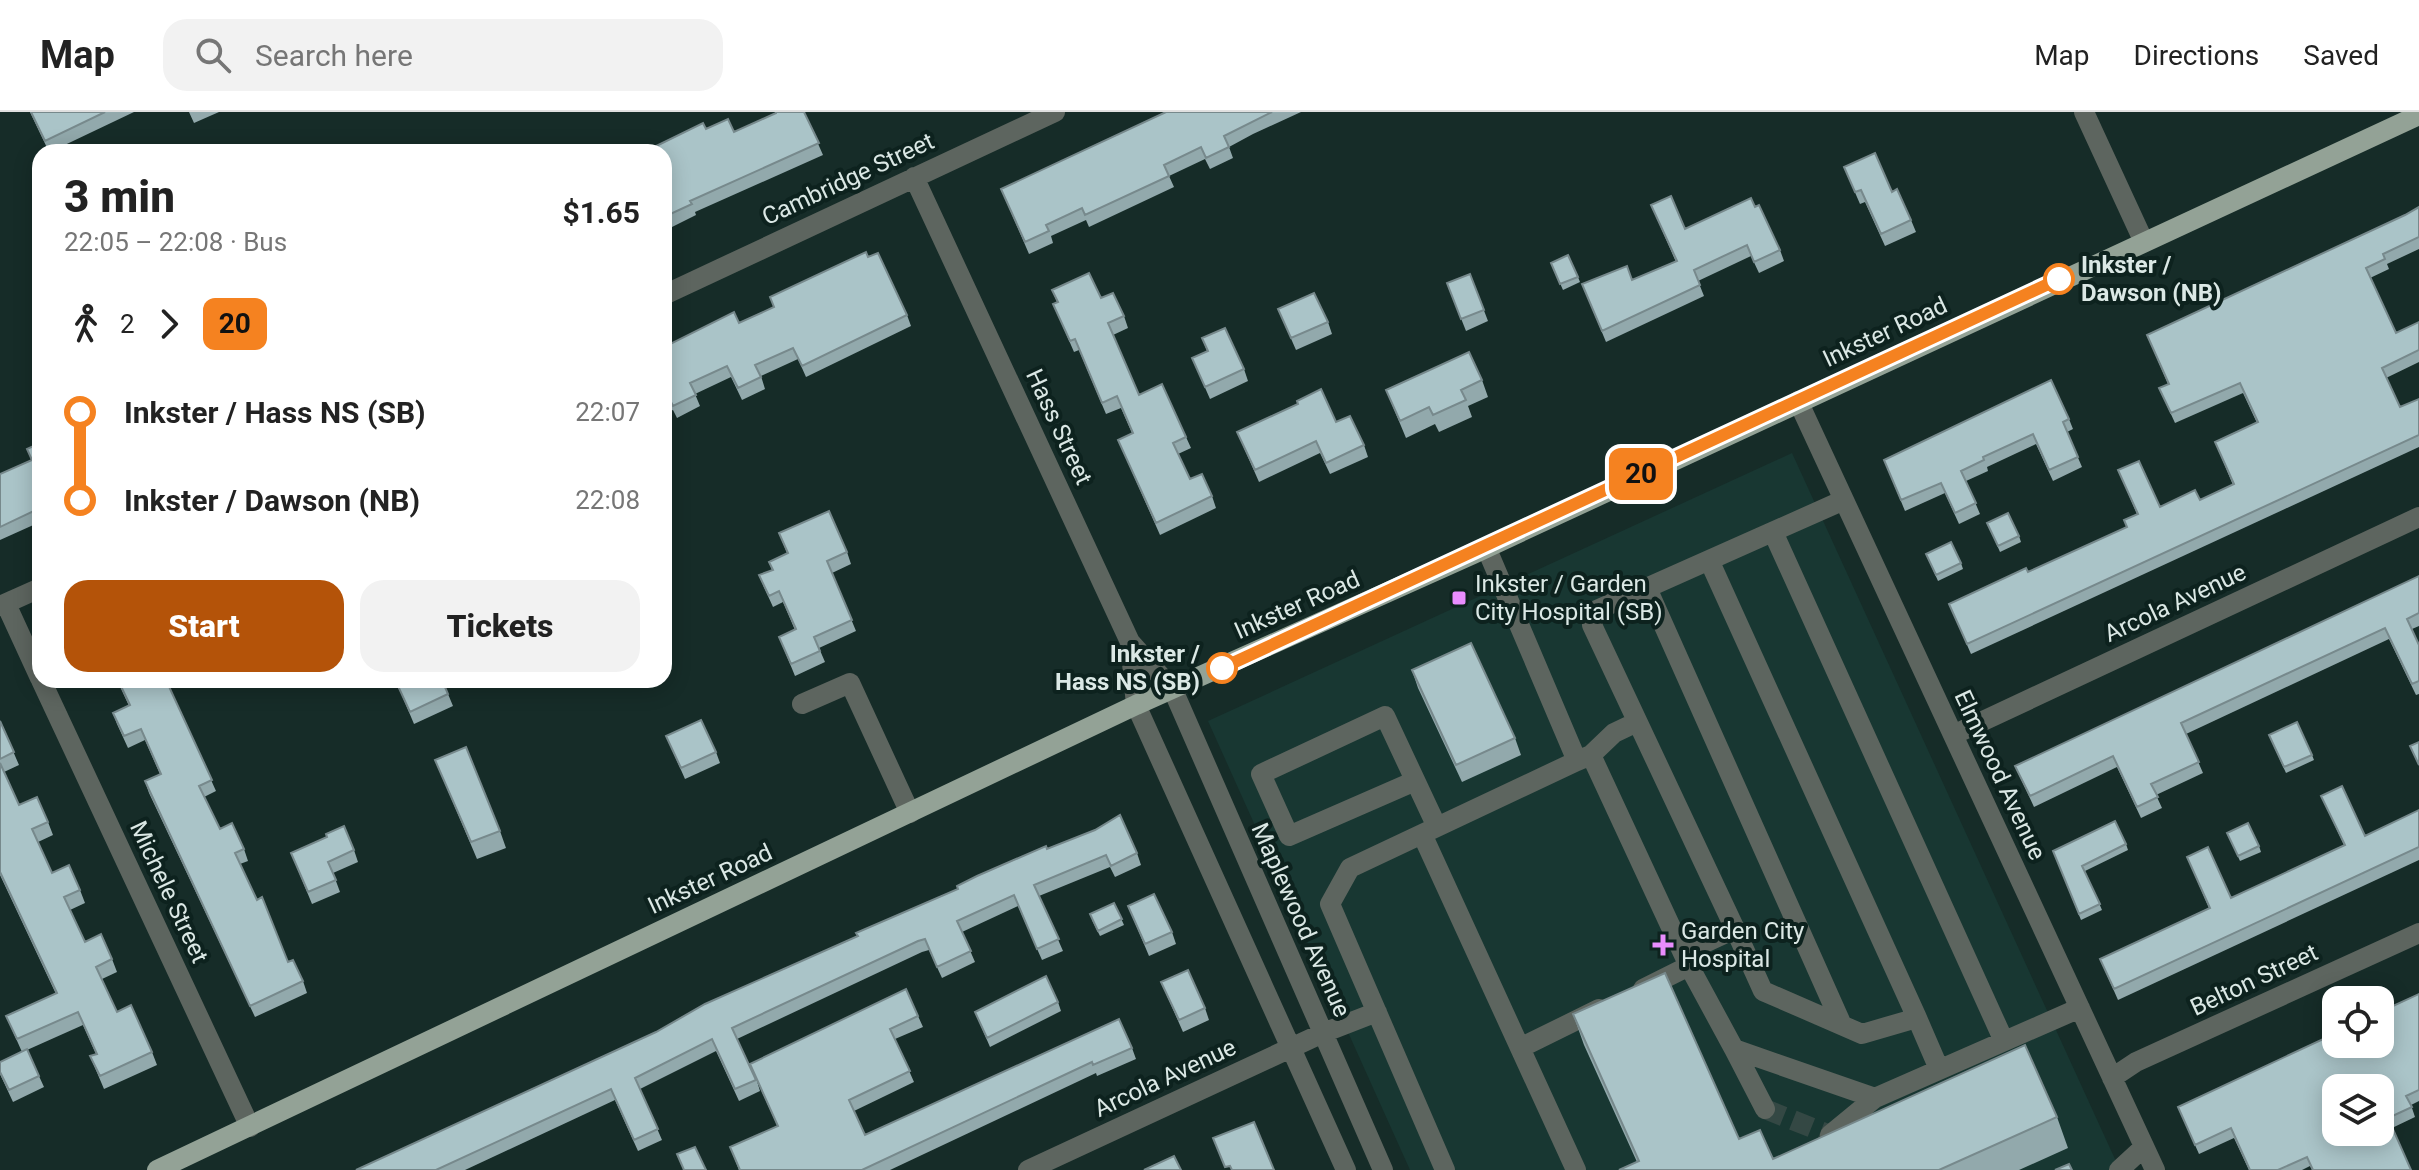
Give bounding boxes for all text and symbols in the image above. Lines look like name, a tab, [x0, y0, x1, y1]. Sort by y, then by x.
search box	[163, 19, 723, 91]
text: Map	[40, 33, 115, 77]
icon: search	[191, 33, 235, 77]
text: Search here	[255, 38, 413, 73]
text: Map	[2034, 39, 2090, 72]
text: Directions	[2134, 39, 2259, 72]
text: Saved	[2303, 39, 2379, 72]
street label: Cambridge Street	[758, 127, 938, 231]
text: 3 min	[64, 171, 175, 223]
text: $1.65	[562, 195, 640, 230]
text: 22:05 – 22:08 · Bus	[64, 227, 287, 257]
place label: Inkster / Dawson (NB)	[2081, 251, 2221, 307]
marker: Inkster / Dawson (NB)	[2044, 264, 2074, 294]
street label: Inkster Road	[1818, 291, 1952, 373]
icon: walk	[64, 302, 108, 346]
icon: forward	[147, 302, 191, 346]
text: 20	[219, 307, 251, 340]
text: 2	[120, 309, 135, 339]
street label: Hass Street	[1020, 365, 1098, 489]
text: Inkster / Hass NS (SB)	[124, 395, 426, 430]
text: 22:07	[575, 397, 640, 427]
line badge: 20	[1605, 448, 1677, 500]
text: 20	[1625, 457, 1657, 490]
text: Inkster / Dawson (NB)	[124, 483, 420, 518]
text: 22:08	[575, 485, 640, 515]
street label: Arcola Avenue	[2100, 558, 2250, 648]
street label: Inkster Road	[1230, 565, 1364, 645]
place label: Inkster / Garden City Hospital (SB)	[1475, 570, 1663, 626]
button: Start	[64, 580, 344, 672]
button: Tickets	[360, 580, 640, 672]
marker: Inkster / Garden City Hospital (SB)	[1450, 589, 1468, 607]
place label: Inkster / Hass NS (SB)	[1055, 640, 1200, 696]
marker: Inkster / Hass NS (SB)	[1207, 653, 1237, 683]
street label: Elmwood Avenue	[1948, 686, 2052, 864]
street label: Michele Street	[124, 817, 214, 967]
street label: Maplewood Avenue	[1246, 819, 1356, 1021]
street label: Inkster Road	[643, 838, 777, 920]
place label: Garden City Hospital	[1681, 917, 1805, 973]
marker: Garden City Hospital	[1652, 934, 1674, 956]
street label: Belton Street	[2186, 938, 2322, 1022]
map controls	[2322, 986, 2394, 1146]
button: locate	[2322, 986, 2394, 1058]
street label: Arcola Avenue	[1090, 1033, 1240, 1123]
button: layers	[2322, 1074, 2394, 1146]

